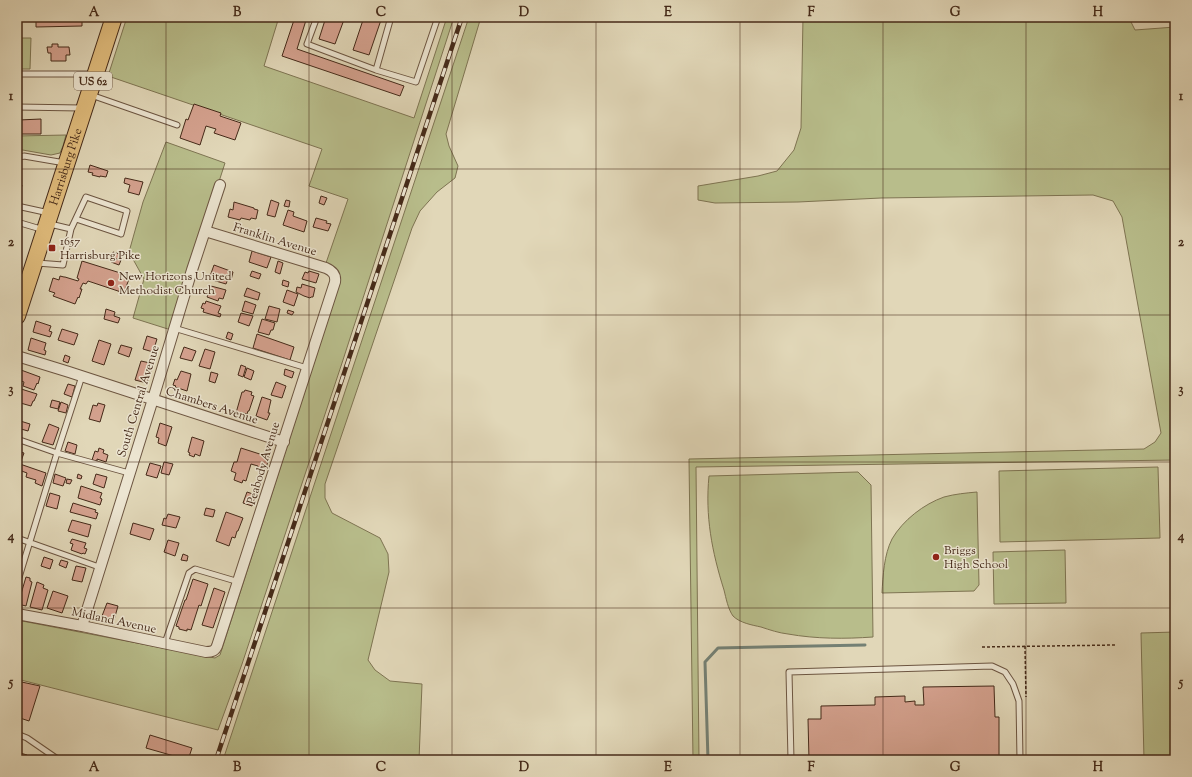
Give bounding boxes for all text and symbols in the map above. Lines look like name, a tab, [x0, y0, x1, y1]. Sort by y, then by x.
text: A	[89, 4, 100, 22]
text: B	[233, 4, 242, 22]
text: C	[376, 4, 386, 22]
text: D	[519, 4, 529, 22]
text: E	[664, 4, 672, 22]
text: F	[807, 4, 815, 22]
text: G	[950, 4, 961, 22]
text: H	[1093, 4, 1104, 22]
road number: US 62	[74, 72, 112, 90]
text: 1	[9, 88, 14, 106]
text: 1	[1179, 88, 1184, 106]
street label: Harrisburg Pike	[45, 126, 87, 208]
street label: Franklin Avenue	[231, 219, 319, 261]
place label: 1657 Harrisburg Pike	[60, 233, 141, 265]
text: 2	[8, 234, 15, 252]
text: 2	[1178, 234, 1185, 252]
marker: 1657 Harrisburg Pike	[47, 243, 57, 253]
place label: New Horizons United Methodist Church	[119, 268, 232, 300]
marker: New Horizons United Methodist Church	[106, 278, 116, 288]
street label: South Central Avenue	[113, 343, 165, 460]
text: 3	[8, 381, 14, 399]
text: 3	[1178, 381, 1184, 399]
street label: Chambers Avenue	[163, 383, 261, 429]
street label: Peabody Avenue	[243, 419, 285, 507]
text: 4	[7, 528, 15, 546]
text: 4	[1177, 528, 1185, 546]
place label: Briggs High School	[944, 542, 1009, 574]
marker: Briggs High School	[931, 552, 941, 562]
street label: Midland Avenue	[70, 603, 158, 639]
text: 5	[8, 674, 14, 692]
text: 5	[1178, 674, 1184, 692]
text: A	[89, 759, 100, 777]
text: B	[233, 759, 242, 777]
text: C	[376, 759, 386, 777]
text: D	[519, 759, 529, 777]
text: E	[664, 759, 672, 777]
text: F	[807, 759, 815, 777]
text: G	[950, 759, 961, 777]
text: H	[1093, 759, 1104, 777]

